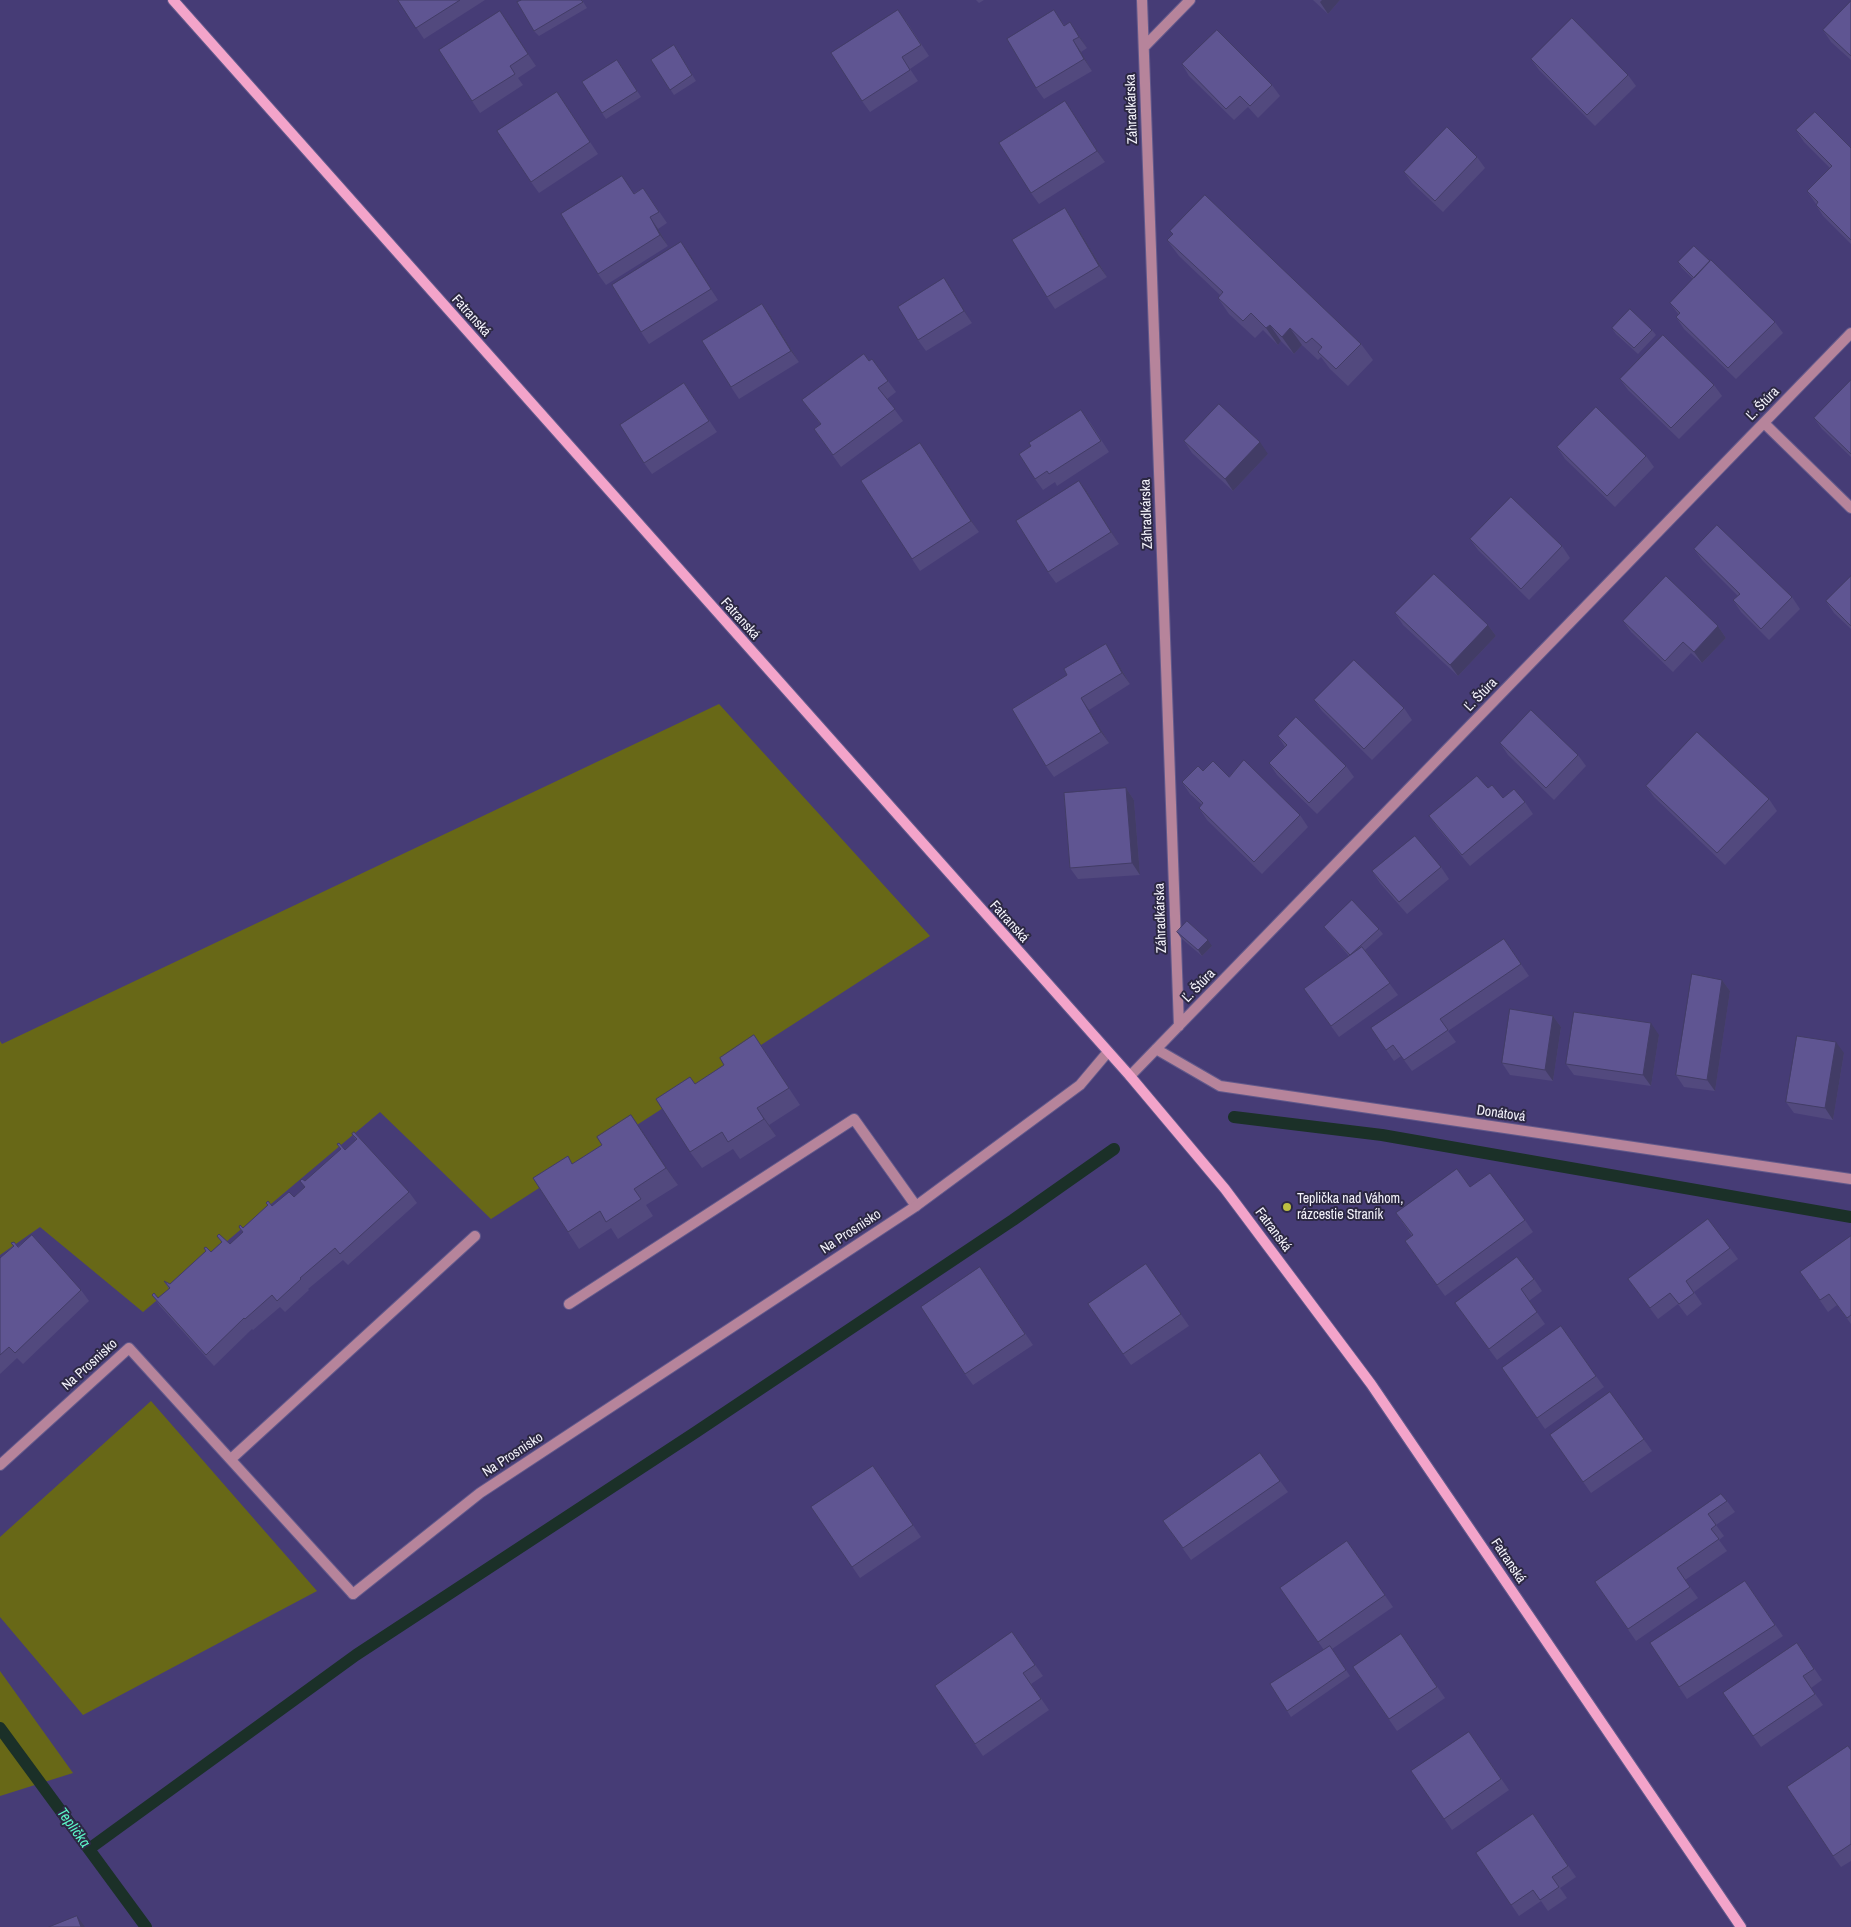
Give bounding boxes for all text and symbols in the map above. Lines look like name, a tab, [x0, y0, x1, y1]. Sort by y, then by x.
street label: Záhradkárska	[1122, 74, 1142, 144]
street label: Fatranská	[448, 292, 494, 340]
street label: Ľ. Štúra	[1743, 384, 1783, 424]
street label: Záhradkárska	[1137, 479, 1157, 549]
street label: Fatranská	[717, 595, 763, 643]
street label: Ľ. Štúra	[1461, 675, 1501, 715]
street label: Záhradkárska	[1151, 883, 1171, 953]
street label: Fatranská	[986, 898, 1032, 946]
street label: Ľ. Štúra	[1179, 966, 1219, 1006]
street label: Donátová	[1476, 1102, 1526, 1126]
place label: Teplička nad Váhom, rázcestie Straník	[1297, 1191, 1403, 1224]
marker: Teplička nad Váhom, rázcestie Straník	[1281, 1201, 1293, 1213]
street label: Fatranská	[1251, 1205, 1295, 1255]
street label: Na Prosnisko	[818, 1206, 884, 1258]
street label: Na Prosnisko	[59, 1336, 121, 1394]
street label: Na Prosnisko	[480, 1429, 546, 1481]
street label: Fatranská	[1487, 1535, 1529, 1587]
water label: Teplička	[53, 1805, 93, 1851]

